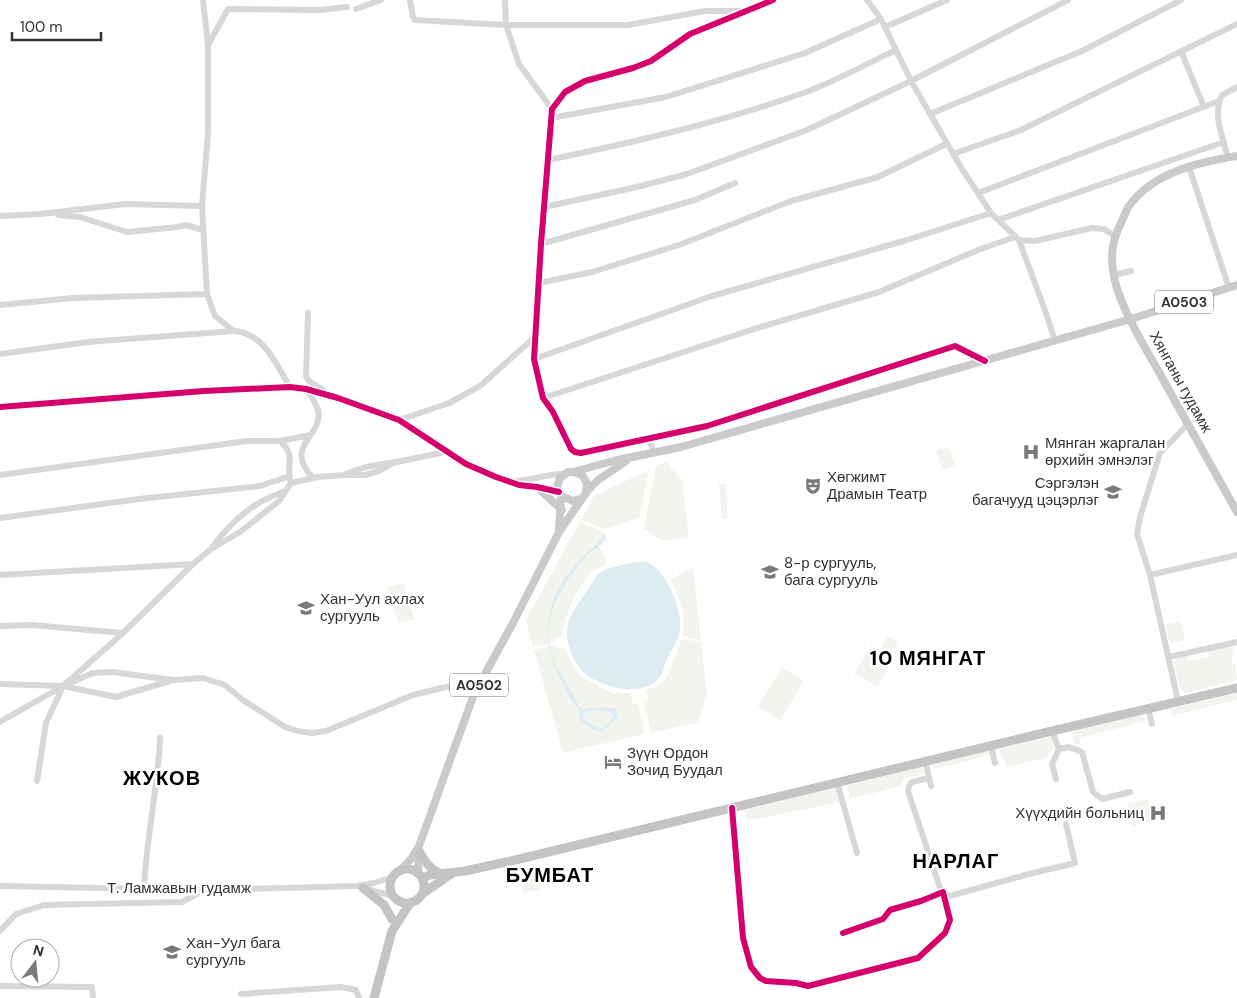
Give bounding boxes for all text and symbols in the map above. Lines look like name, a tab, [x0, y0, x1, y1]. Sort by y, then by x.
scale bar	[12, 10, 101, 42]
text: 100 m	[20, 17, 63, 37]
road number: A0503	[1155, 290, 1213, 314]
street label: Хянганы гудамж	[1145, 328, 1217, 436]
place label: Мянган жаргалан өрхийн эмнэлэг	[1045, 433, 1165, 470]
hospital icon: Мянган жаргалан өрхийн эмнэлэг	[1021, 442, 1041, 462]
place label: Хөгжимт Драмын Театр	[827, 467, 927, 504]
place label: Сэргэлэн багачууд цэцэрлэг	[972, 473, 1100, 510]
theatre icon: Хөгжимт Драмын Театр	[803, 476, 823, 496]
school or university icon: Сэргэлэн багачууд цэцэрлэг	[1103, 482, 1123, 502]
place label: 8-р сургууль, бага сургууль	[784, 553, 878, 590]
school or university icon: 8-р сургууль, бага сургууль	[760, 562, 780, 582]
place label: Хан-Уул ахлах сургууль	[320, 589, 425, 626]
school or university icon: Хан-Уул ахлах сургууль	[296, 598, 316, 618]
district label: 10 МЯНГАТ	[870, 645, 986, 671]
road number: A0502	[450, 674, 508, 696]
place label: Зүүн Ордон Зочид Буудал	[627, 743, 723, 780]
hotel icon: Зүүн Ордон Зочид Буудал	[603, 752, 623, 772]
district label: ЖУКОВ	[122, 765, 201, 791]
place label: Хүүхдийн больниц	[1015, 803, 1144, 823]
hospital icon: Хүүхдийн больниц	[1148, 803, 1168, 823]
district label: НАРЛАГ	[913, 848, 999, 874]
district label: БУМБАТ	[506, 862, 594, 888]
street label: Т. Ламжавын гудамж	[107, 878, 251, 898]
place label: Хан-Уул бага сургууль	[186, 933, 281, 970]
north arrow	[10, 938, 60, 988]
text: N	[31, 940, 46, 961]
school or university icon: Хан-Уул бага сургууль	[162, 942, 182, 962]

